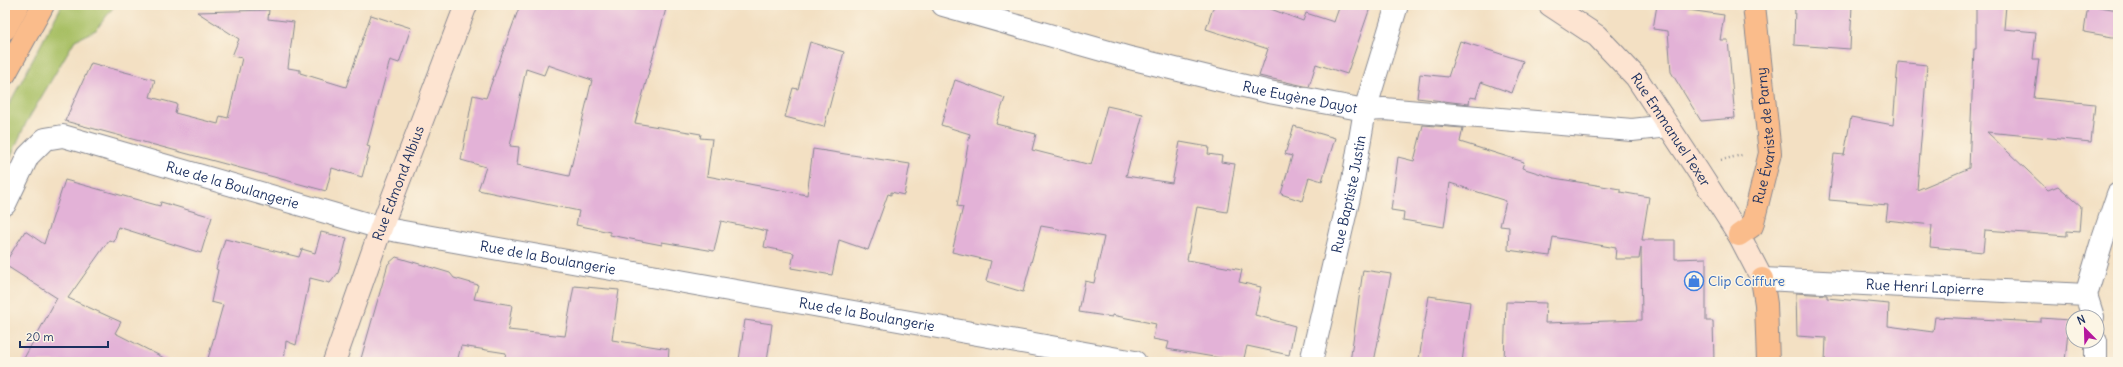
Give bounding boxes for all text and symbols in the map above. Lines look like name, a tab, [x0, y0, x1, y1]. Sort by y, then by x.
street label: Rue Évariste de Parny	[1749, 66, 1779, 206]
street label: Rue Emmanuel Texer	[1627, 69, 1715, 190]
street label: Rue Eugène Dayot	[1241, 77, 1359, 117]
street label: Rue Edmond Albius	[368, 123, 428, 243]
street label: Rue Baptiste Justin	[1327, 134, 1370, 255]
street label: Rue de la Boulangerie	[164, 157, 301, 213]
street label: Rue de la Boulangerie	[479, 237, 617, 279]
shop icon: Clip Coiffure	[1683, 270, 1705, 292]
place label: Clip Coiffure	[1708, 272, 1785, 290]
street label: Rue Henri Lapierre	[1865, 275, 1984, 299]
street label: Rue de la Boulangerie	[798, 293, 936, 335]
north arrow	[2065, 309, 2105, 349]
text: N	[2075, 312, 2087, 328]
scale bar	[20, 323, 108, 349]
text: 20 m	[26, 329, 54, 344]

